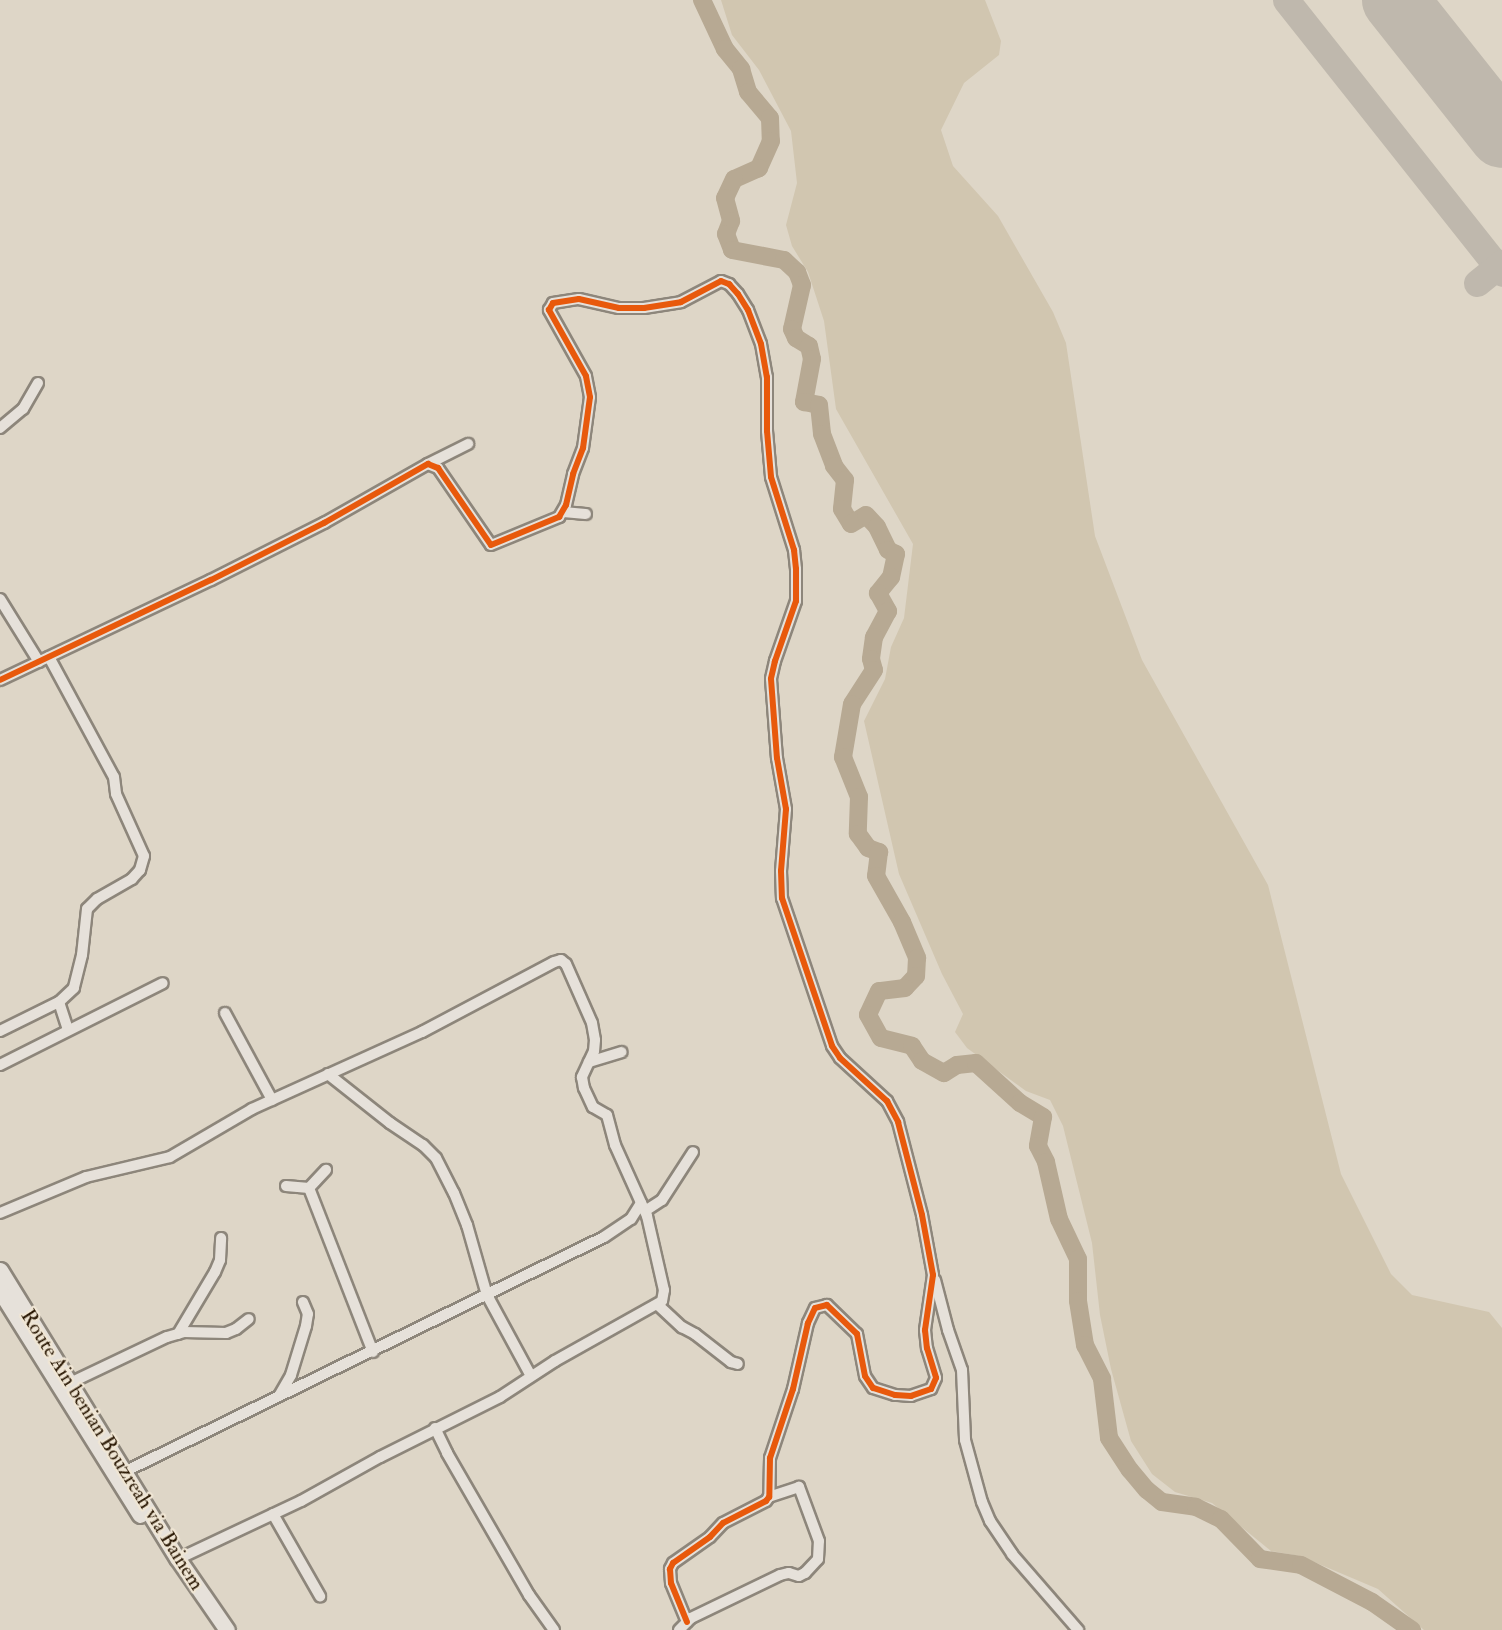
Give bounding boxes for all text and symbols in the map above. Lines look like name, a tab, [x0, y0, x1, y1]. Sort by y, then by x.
street label: Route Ain benian Bouzreah via Bainem	[15, 1305, 209, 1595]

